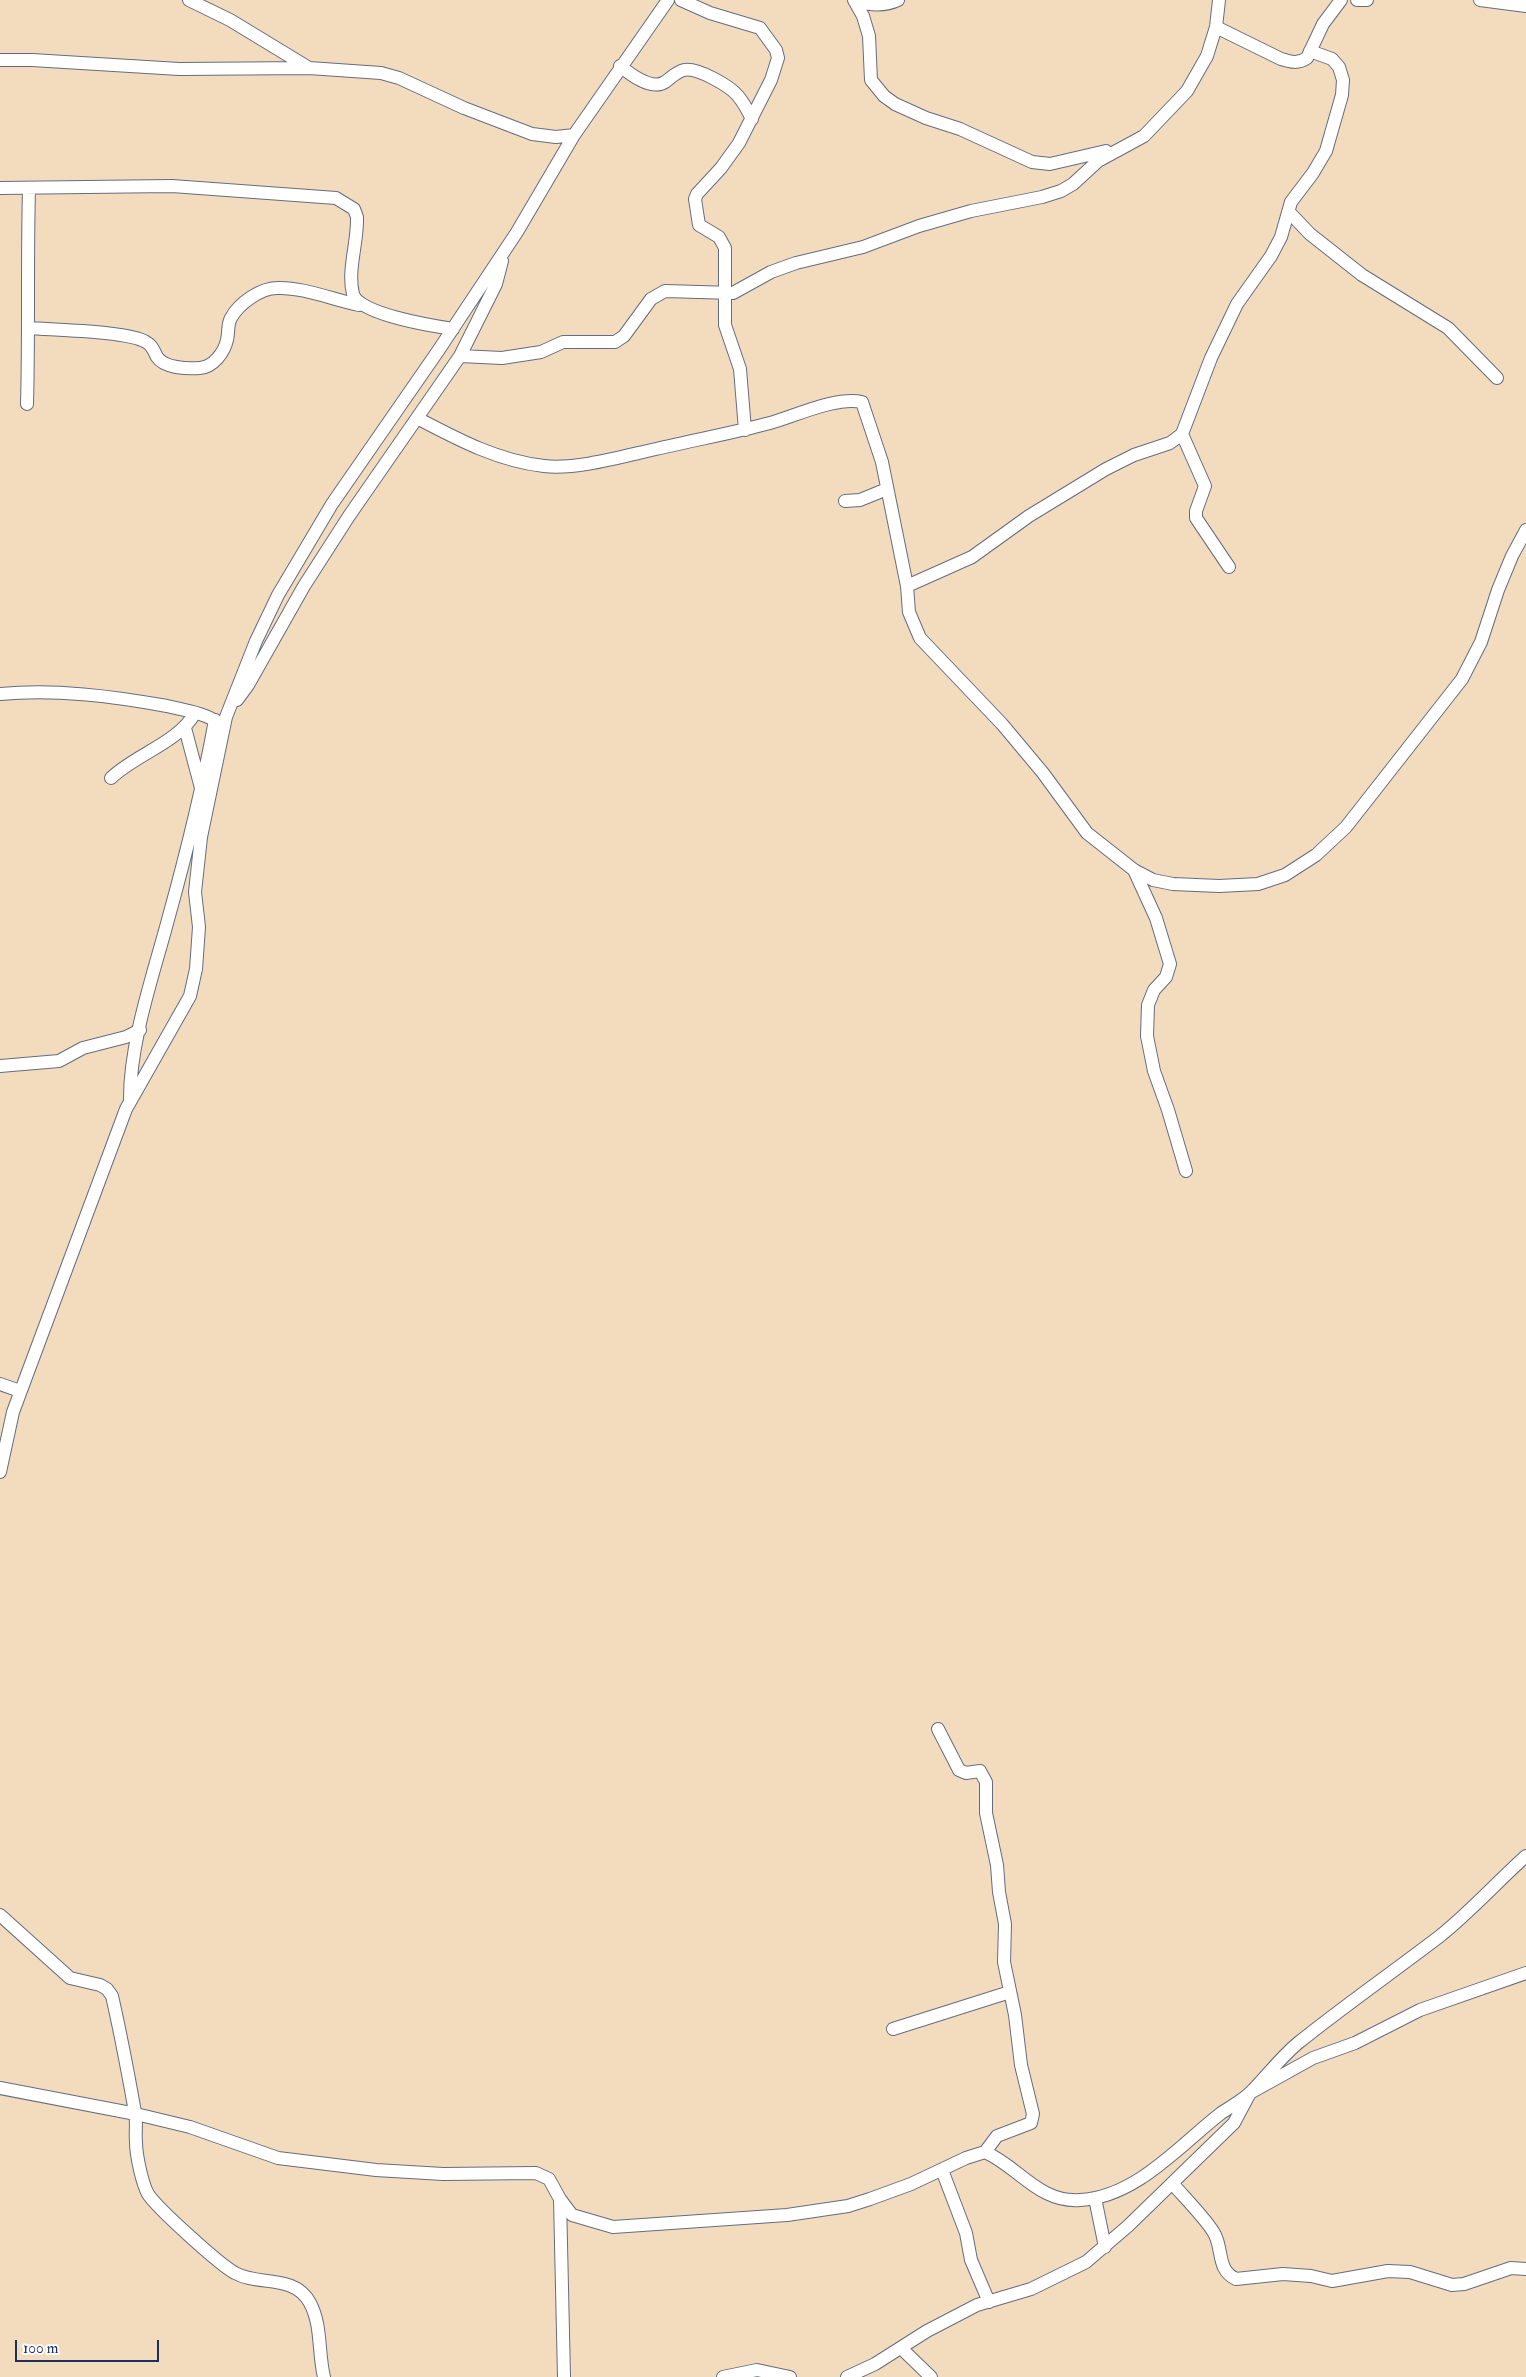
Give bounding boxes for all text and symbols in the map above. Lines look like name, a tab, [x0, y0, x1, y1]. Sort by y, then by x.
scale bar	[18, 2330, 161, 2362]
text: 100 m	[23, 2339, 58, 2358]

